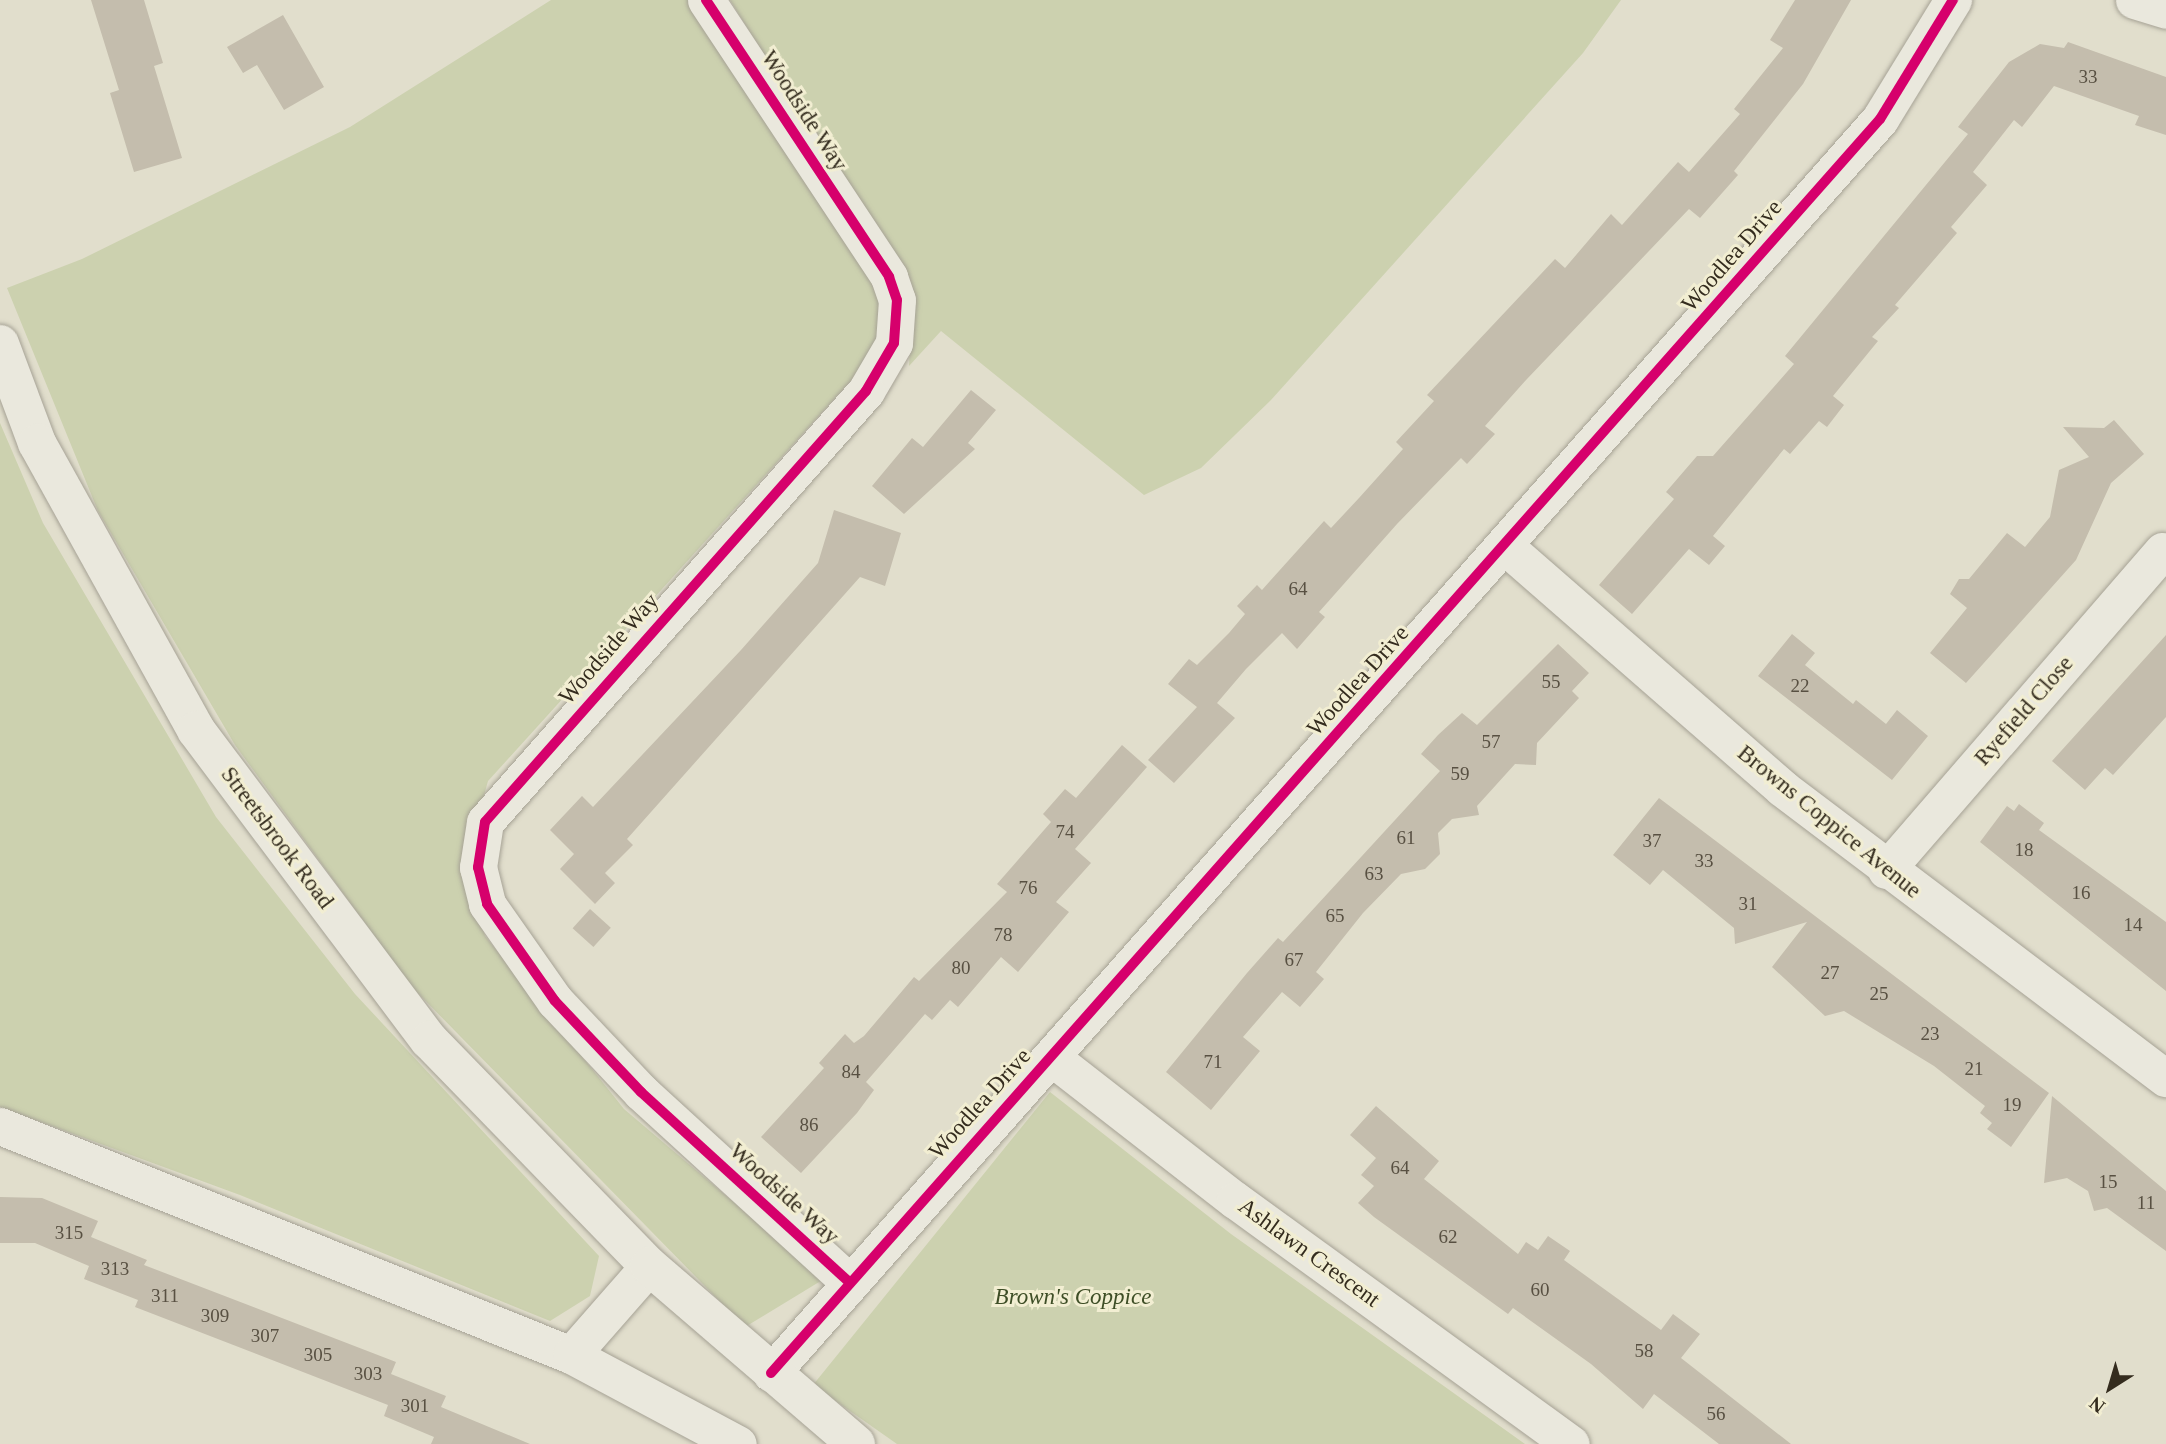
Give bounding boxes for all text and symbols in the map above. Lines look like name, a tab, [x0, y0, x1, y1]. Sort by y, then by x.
street label: Woodside Way	[755, 45, 853, 177]
house number: 33	[2078, 66, 2098, 88]
street label: Woodlea Drive	[1676, 194, 1788, 318]
house number: 64	[1288, 578, 1308, 600]
street label: Woodside Way	[553, 588, 665, 710]
street label: Woodlea Drive	[1301, 620, 1415, 742]
street label: Ryefield Close	[1969, 650, 2079, 772]
house number: 55	[1542, 671, 1560, 693]
house number: 22	[1791, 675, 1810, 697]
house number: 57	[1482, 731, 1500, 753]
street label: Browns Coppice Avenue	[1731, 739, 1927, 905]
street label: Streetsbrook Road	[215, 762, 339, 914]
house number: 59	[1450, 763, 1470, 785]
house number: 74	[1056, 821, 1074, 843]
house number: 61	[1396, 827, 1416, 849]
house number: 37	[1642, 830, 1662, 852]
house number: 18	[2015, 839, 2034, 861]
house number: 33	[1694, 850, 1714, 872]
house number: 63	[1364, 863, 1384, 885]
house number: 76	[1018, 877, 1038, 899]
house number: 16	[2072, 882, 2090, 904]
house number: 31	[1738, 893, 1758, 915]
house number: 65	[1326, 905, 1344, 927]
house number: 14	[2124, 914, 2142, 936]
house number: 78	[993, 924, 1012, 946]
house number: 67	[1284, 949, 1304, 971]
house number: 80	[951, 957, 970, 979]
house number: 27	[1821, 962, 1840, 984]
house number: 25	[1870, 983, 1888, 1005]
house number: 23	[1921, 1023, 1940, 1045]
street label: Woodlea Drive	[923, 1043, 1037, 1165]
house number: 71	[1204, 1051, 1222, 1073]
house number: 21	[1965, 1058, 1983, 1080]
house number: 84	[842, 1061, 860, 1083]
house number: 19	[2003, 1094, 2022, 1116]
house number: 86	[800, 1114, 818, 1136]
street label: Woodside Way	[723, 1137, 845, 1251]
house number: 64	[1390, 1157, 1410, 1179]
house number: 15	[2099, 1171, 2118, 1193]
street label: Ashlawn Crescent	[1233, 1192, 1385, 1314]
house number: 11	[2137, 1192, 2155, 1214]
house number: 315	[55, 1222, 83, 1244]
house number: 62	[1438, 1226, 1458, 1248]
house number: 313	[101, 1258, 129, 1280]
house number: 60	[1530, 1279, 1550, 1301]
park label: Brown's Coppice	[995, 1283, 1151, 1311]
house number: 311	[151, 1285, 179, 1307]
house number: 309	[201, 1305, 229, 1327]
house number: 307	[251, 1325, 279, 1347]
house number: 58	[1634, 1340, 1654, 1362]
house number: 305	[304, 1344, 332, 1366]
north arrow	[2075, 1353, 2145, 1423]
house number: 303	[354, 1363, 382, 1385]
text: N	[2085, 1393, 2109, 1418]
house number: 301	[401, 1395, 429, 1417]
house number: 56	[1706, 1403, 1726, 1425]

